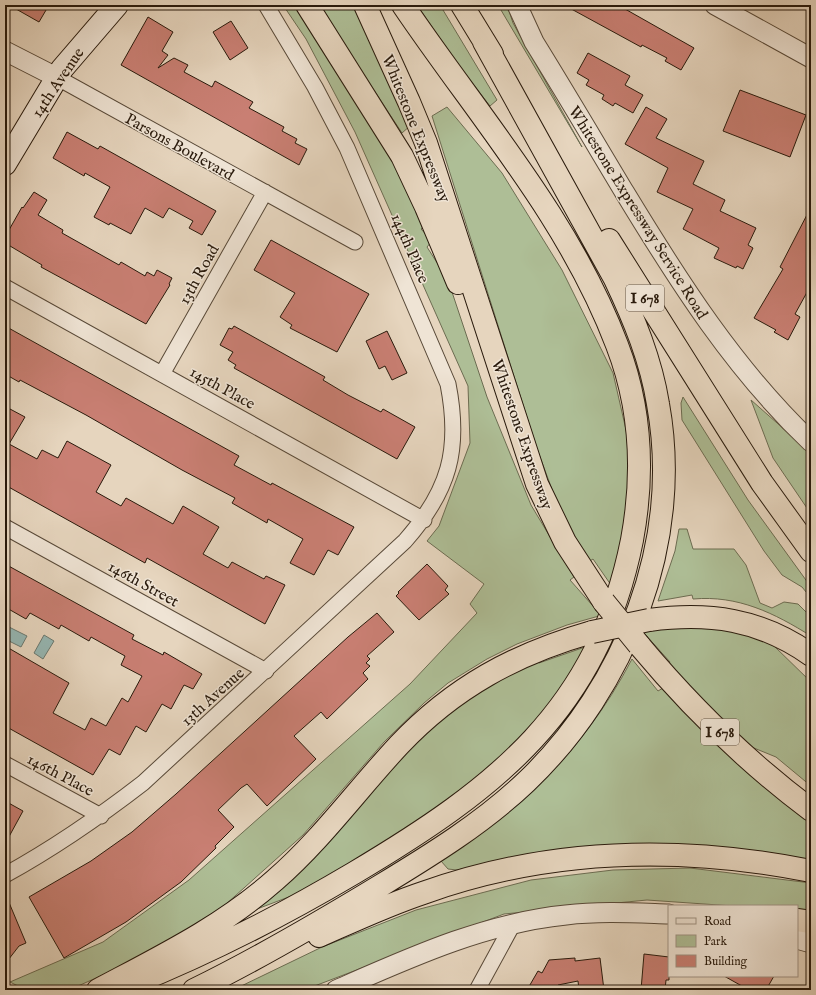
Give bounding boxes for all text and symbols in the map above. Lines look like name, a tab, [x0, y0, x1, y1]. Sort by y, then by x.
street label: 14th Avenue	[28, 44, 89, 122]
street label: Whitestone Expressway	[376, 52, 454, 206]
street label: Whitestone Expressway Service Road	[563, 103, 712, 324]
street label: Parsons Boulevard	[121, 110, 237, 186]
street label: 144th Place	[386, 211, 433, 287]
street label: 13th Road	[175, 241, 225, 309]
road number: I 678	[626, 285, 664, 311]
street label: Whitestone Expressway	[486, 357, 556, 513]
street label: 145th Place	[186, 363, 258, 415]
street label: 146th Street	[104, 557, 182, 613]
street label: 13th Avenue	[178, 664, 249, 731]
road number: I 678	[701, 719, 739, 745]
street label: 146th Place	[23, 750, 97, 802]
legend	[668, 905, 798, 977]
text: Road	[704, 914, 732, 929]
text: Park	[704, 934, 727, 949]
text: Building	[704, 954, 748, 969]

